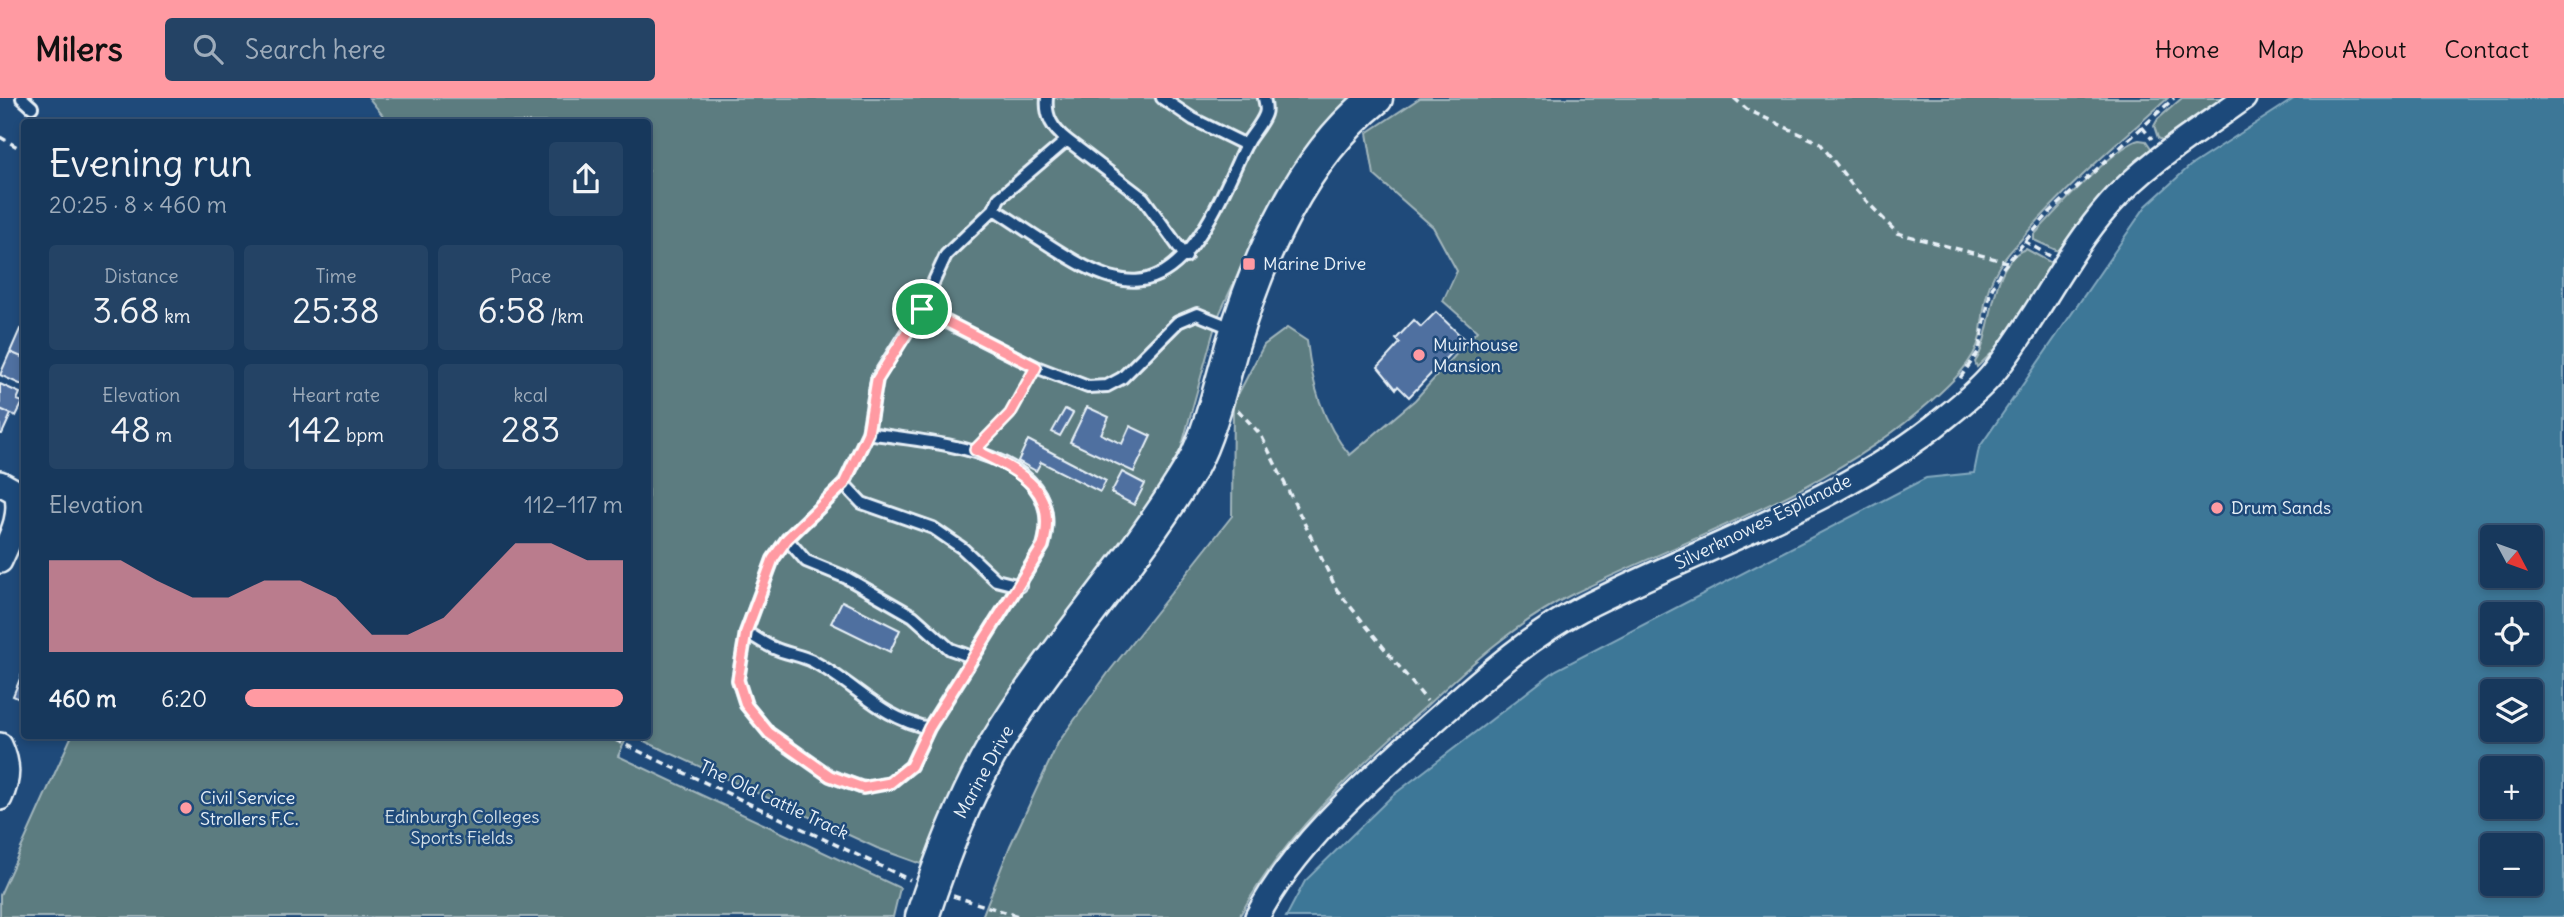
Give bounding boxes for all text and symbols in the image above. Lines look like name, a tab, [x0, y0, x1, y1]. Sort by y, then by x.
search box	[165, 18, 655, 81]
text: Milers	[35, 28, 123, 70]
icon: search	[189, 30, 227, 68]
text: Search here	[245, 33, 386, 66]
text: Home	[2155, 34, 2219, 64]
text: Map	[2257, 34, 2304, 64]
text: About	[2342, 34, 2406, 64]
text: Contact	[2444, 34, 2529, 64]
text: Evening run	[49, 140, 252, 187]
button: share	[549, 142, 623, 216]
text: 20:25 · 8 × 460 m	[49, 190, 227, 219]
place label: Marine Drive	[1263, 252, 1366, 275]
marker: Marine Drive	[1241, 256, 1257, 272]
text: Distance	[104, 264, 178, 288]
text: Time	[315, 264, 357, 288]
text: Pace	[510, 264, 551, 288]
pin	[892, 279, 952, 339]
text: 3.68	[92, 288, 160, 332]
text: 25:38	[292, 288, 380, 332]
text: 6:58	[478, 288, 546, 332]
icon: arrive	[903, 290, 941, 328]
text: km	[160, 304, 191, 328]
text: /km	[546, 304, 584, 328]
place label: Muirhouse Mansion	[1433, 333, 1518, 377]
marker: Muirhouse Mansion	[1411, 347, 1427, 363]
text: Elevation	[102, 383, 180, 407]
text: Heart rate	[292, 383, 380, 407]
text: kcal	[514, 383, 548, 407]
text: 48	[111, 407, 151, 451]
text: 142	[288, 407, 341, 451]
text: 283	[501, 407, 560, 451]
text: m	[151, 423, 172, 447]
text: bpm	[341, 423, 384, 447]
street label: Silverknowes Esplanade	[1671, 469, 1855, 574]
text: Elevation	[49, 490, 143, 519]
text: 112–117 m	[524, 490, 623, 519]
place label: Drum Sands	[2231, 496, 2331, 519]
marker: Drum Sands	[2209, 500, 2225, 516]
north arrow	[2480, 525, 2543, 588]
map controls	[2480, 525, 2543, 896]
button: locate	[2480, 602, 2543, 665]
button: layers	[2480, 679, 2543, 742]
text: 460 m	[49, 684, 116, 713]
text: 6:20	[161, 684, 207, 713]
street label: Marine Drive	[949, 721, 1019, 822]
street label: The Old Cattle Track	[696, 755, 853, 844]
button: +	[2480, 756, 2543, 819]
place label: Civil Service Strollers F.C.	[200, 786, 298, 830]
marker: Civil Service Strollers F.C.	[178, 800, 194, 816]
park label: Edinburgh Colleges Sports Fields	[384, 805, 540, 849]
button: −	[2480, 833, 2543, 896]

